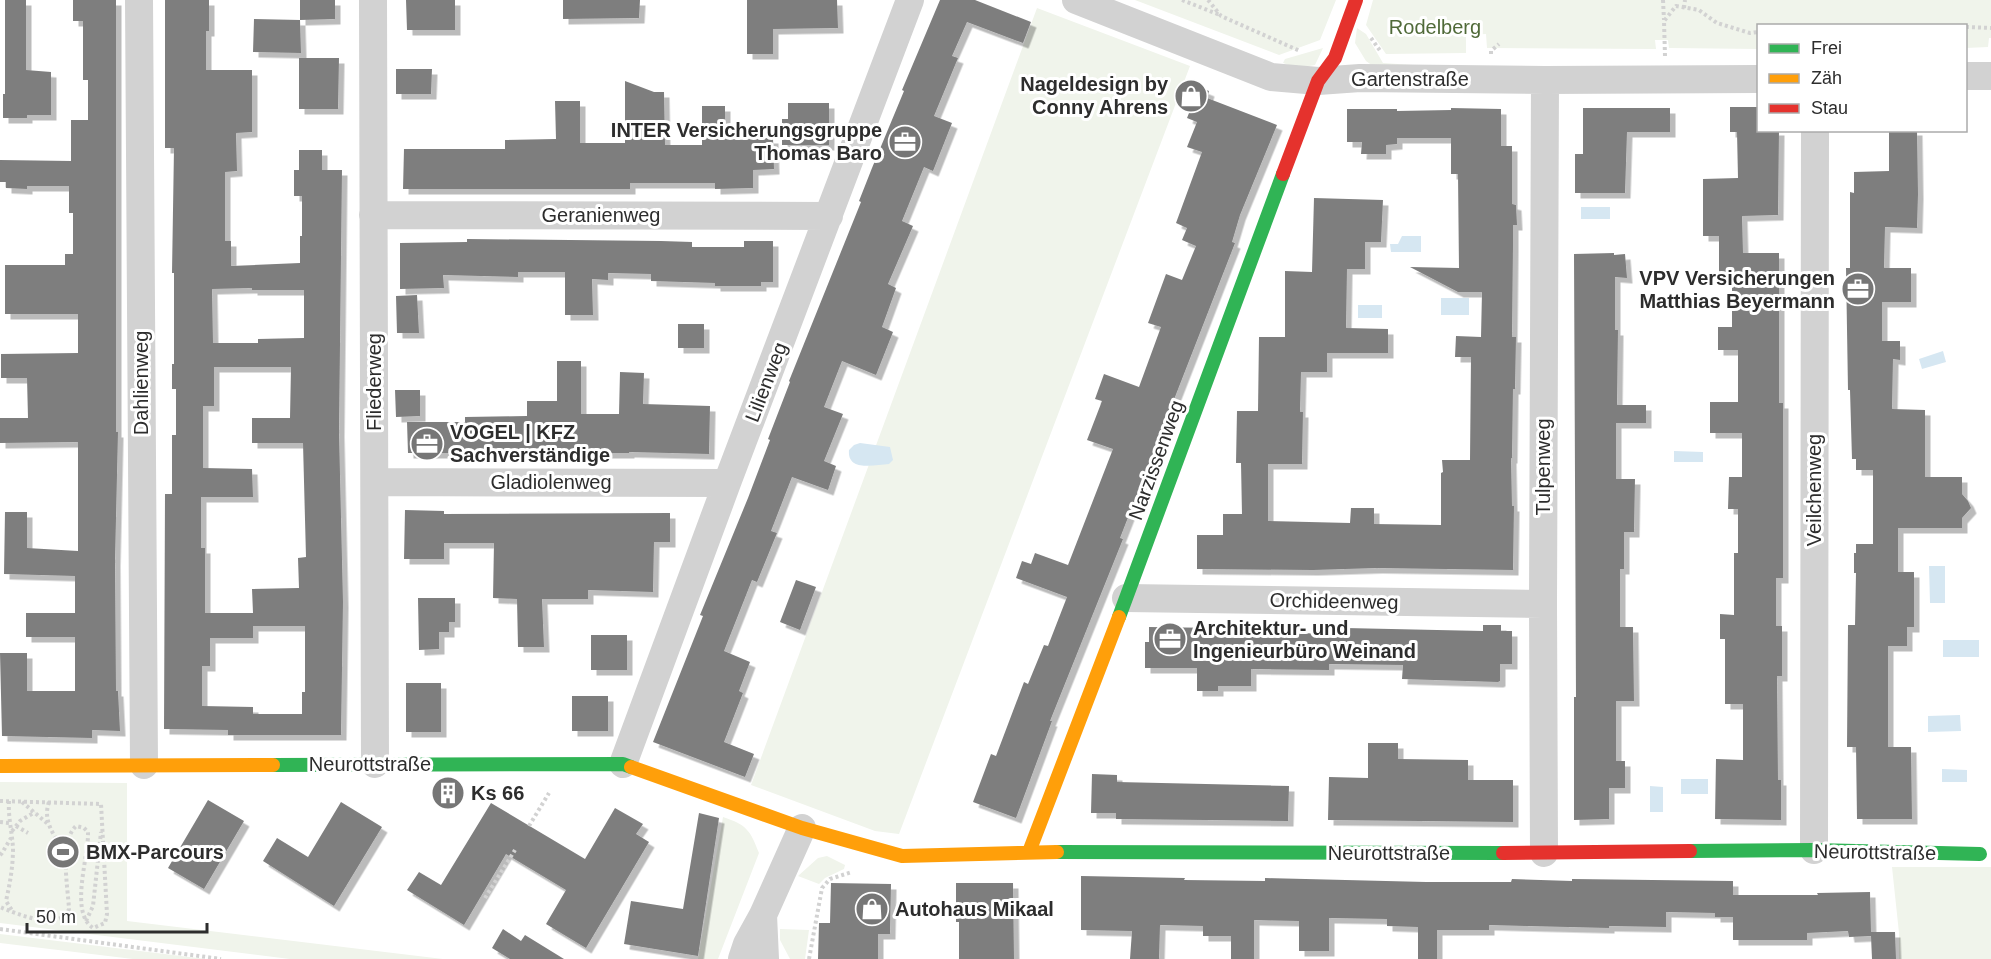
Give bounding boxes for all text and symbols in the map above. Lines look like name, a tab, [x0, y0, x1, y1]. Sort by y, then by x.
park label: Rodelberg	[1389, 16, 1481, 38]
legend	[1757, 24, 1967, 132]
text: Frei	[1811, 38, 1842, 58]
street label: Gartenstraße	[1351, 68, 1469, 90]
text: Zäh	[1811, 68, 1842, 88]
place label: Nageldesign by Conny Ahrens	[1020, 73, 1169, 118]
shop icon: Nageldesign by Conny Ahrens	[1173, 78, 1209, 114]
text: Stau	[1811, 98, 1848, 118]
place label: INTER Versicherungsgruppe Thomas Baro	[611, 119, 882, 164]
office icon: INTER Versicherungsgruppe Thomas Baro	[887, 124, 923, 160]
street label: Geranienweg	[542, 204, 660, 226]
place label: VPV Versicherungen Matthias Beyermann	[1639, 267, 1835, 312]
office icon: VPV Versicherungen Matthias Beyermann	[1840, 271, 1876, 307]
street label: Dahlienweg	[130, 331, 152, 435]
street label: Fliederweg	[363, 333, 385, 431]
street label: Lilienweg	[741, 339, 791, 425]
street label: Narzissenweg	[1124, 397, 1188, 523]
street label: Tulpenweg	[1532, 418, 1554, 516]
place label: VOGEL | KFZ Sachverständige	[450, 421, 610, 466]
office icon: VOGEL | KFZ Sachverständige	[409, 426, 445, 462]
street label: Veilchenweg	[1803, 434, 1825, 546]
street label: Gladiolenweg	[490, 471, 612, 493]
street label: Orchideenweg	[1269, 589, 1399, 613]
place label: Architektur- und Ingenieurbüro Weinand	[1193, 617, 1416, 662]
office icon: Architektur- und Ingenieurbüro Weinand	[1152, 621, 1188, 657]
street label: Neurottstraße	[309, 753, 431, 775]
building icon: Ks 66	[430, 775, 466, 811]
place label: Ks 66	[471, 782, 524, 804]
sports icon: BMX-Parcours	[45, 834, 81, 870]
street label: Neurottstraße	[1814, 840, 1936, 864]
place label: BMX-Parcours	[86, 841, 224, 863]
street label: Neurottstraße	[1328, 842, 1450, 864]
shop icon: Autohaus Mikaal	[854, 891, 890, 927]
scale bar	[27, 896, 207, 934]
place label: Autohaus Mikaal	[895, 898, 1054, 920]
text: 50 m	[36, 907, 76, 927]

